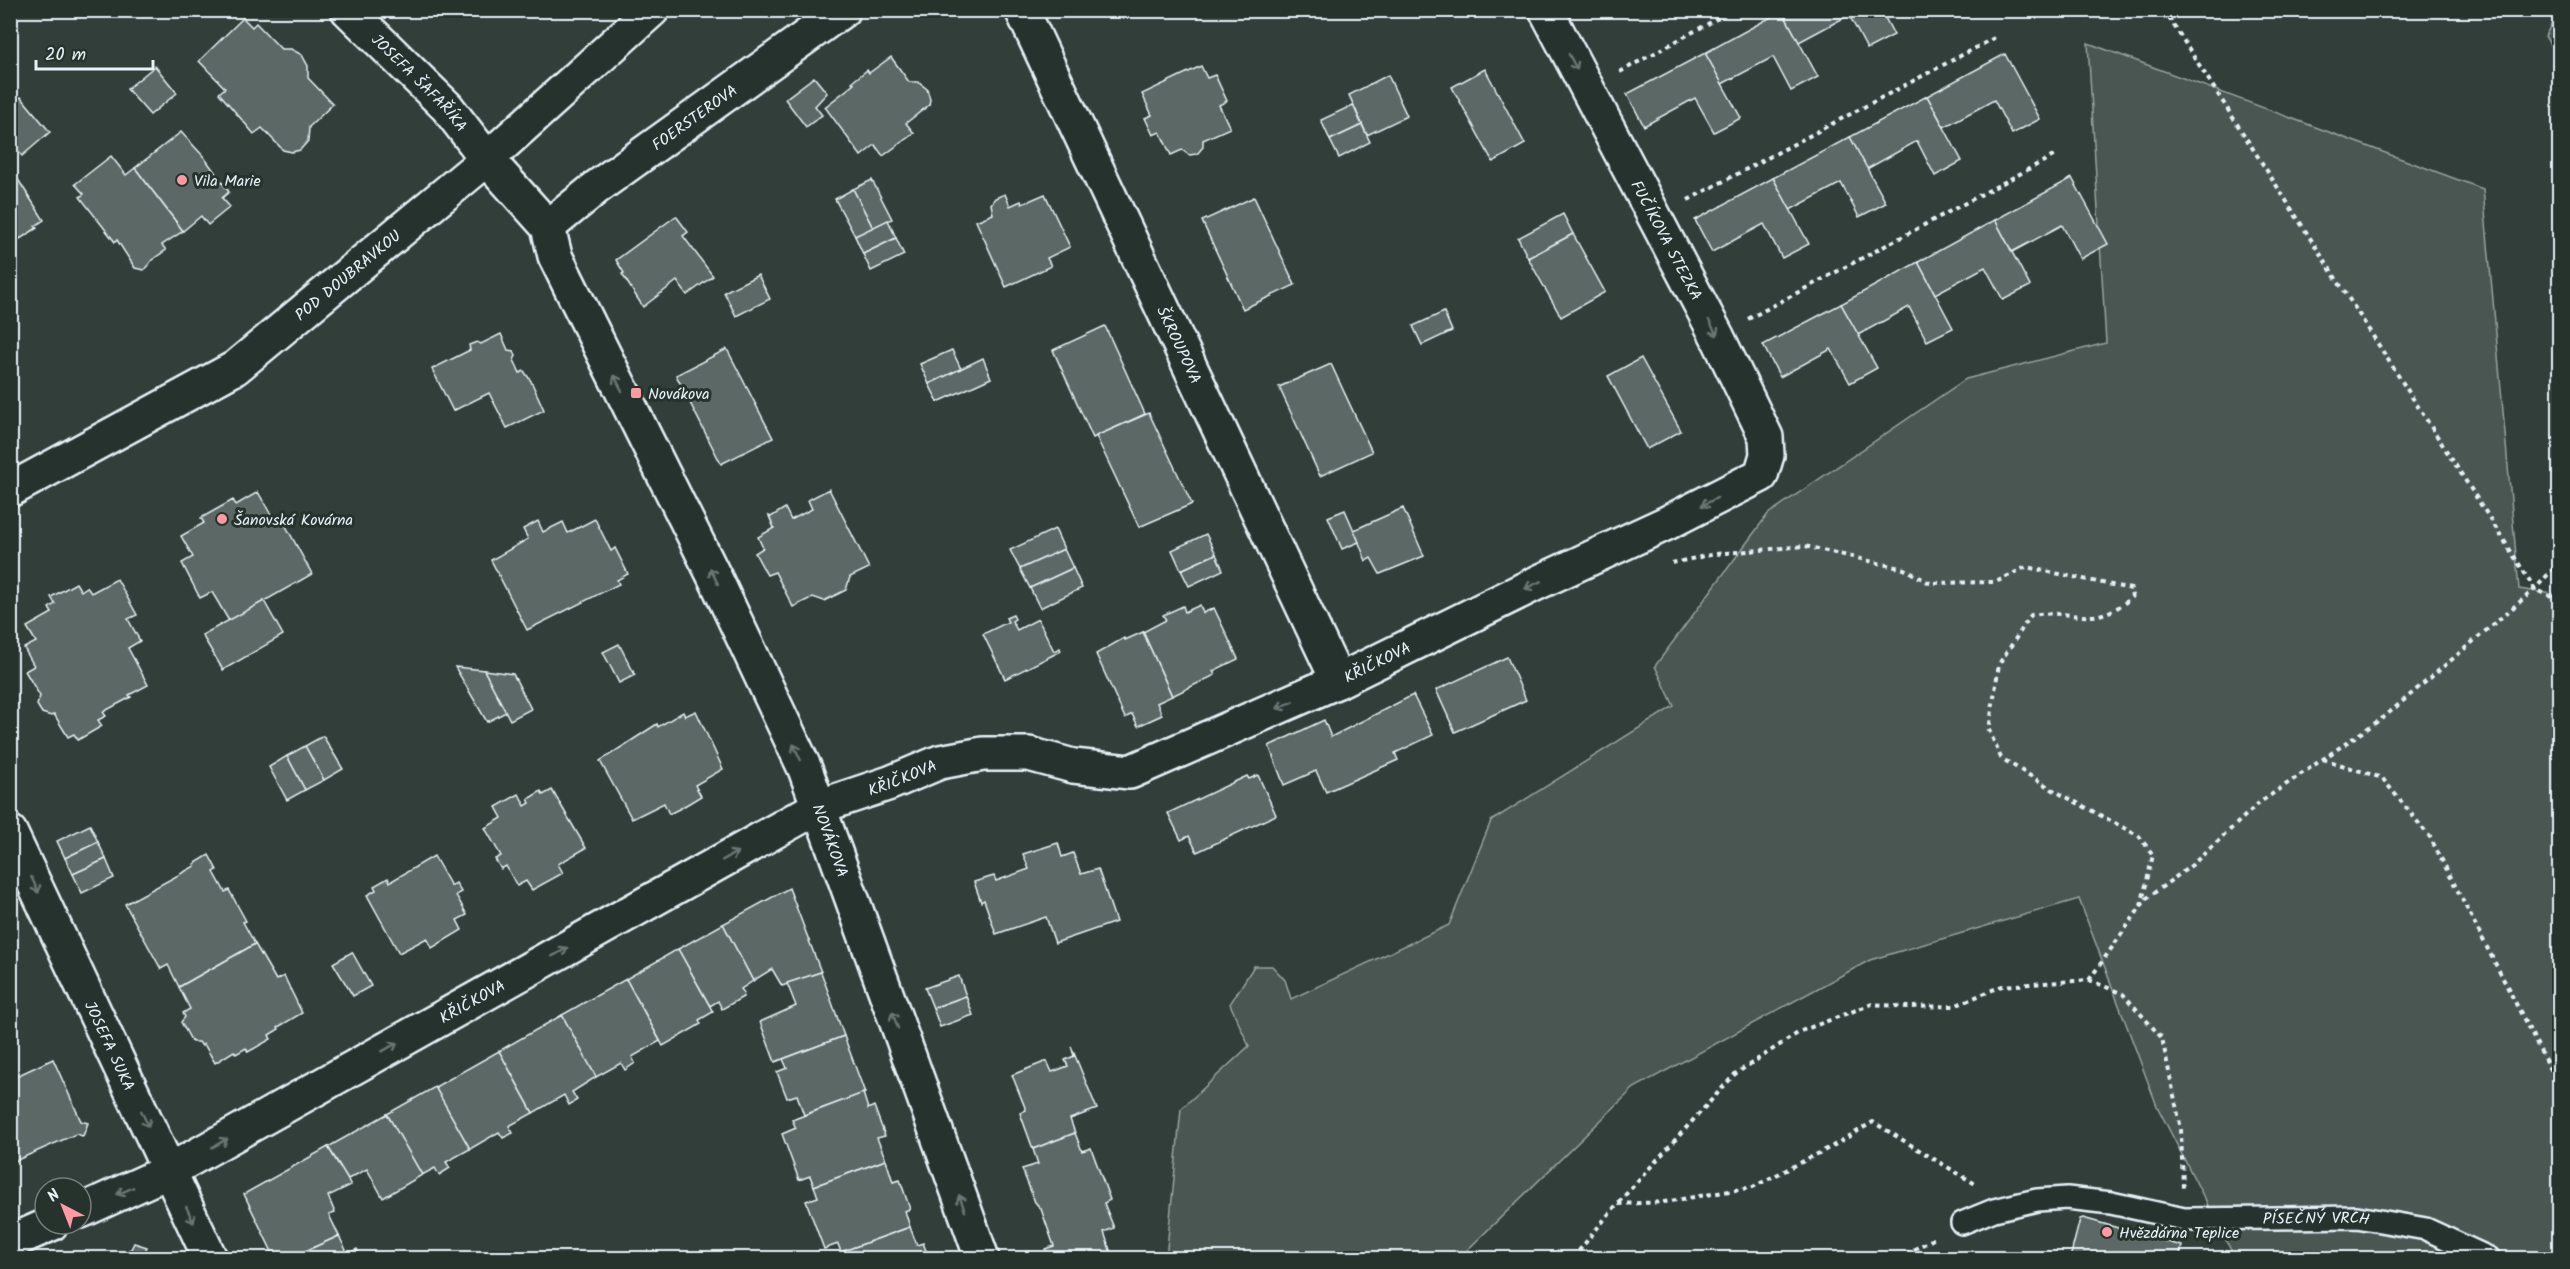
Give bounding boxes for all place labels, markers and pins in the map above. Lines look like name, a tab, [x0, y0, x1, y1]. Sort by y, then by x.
place label: Vila Marie	[194, 169, 261, 194]
marker: Vila Marie	[175, 173, 189, 187]
place label: Novákova	[648, 382, 709, 407]
marker: Novákova	[629, 386, 643, 400]
place label: Šanovská Kovárna	[234, 508, 353, 533]
marker: Šanovská Kovárna	[215, 512, 229, 526]
place label: Hvězdárna Teplice	[2119, 1221, 2239, 1246]
marker: Hvězdárna Teplice	[2100, 1225, 2114, 1239]

